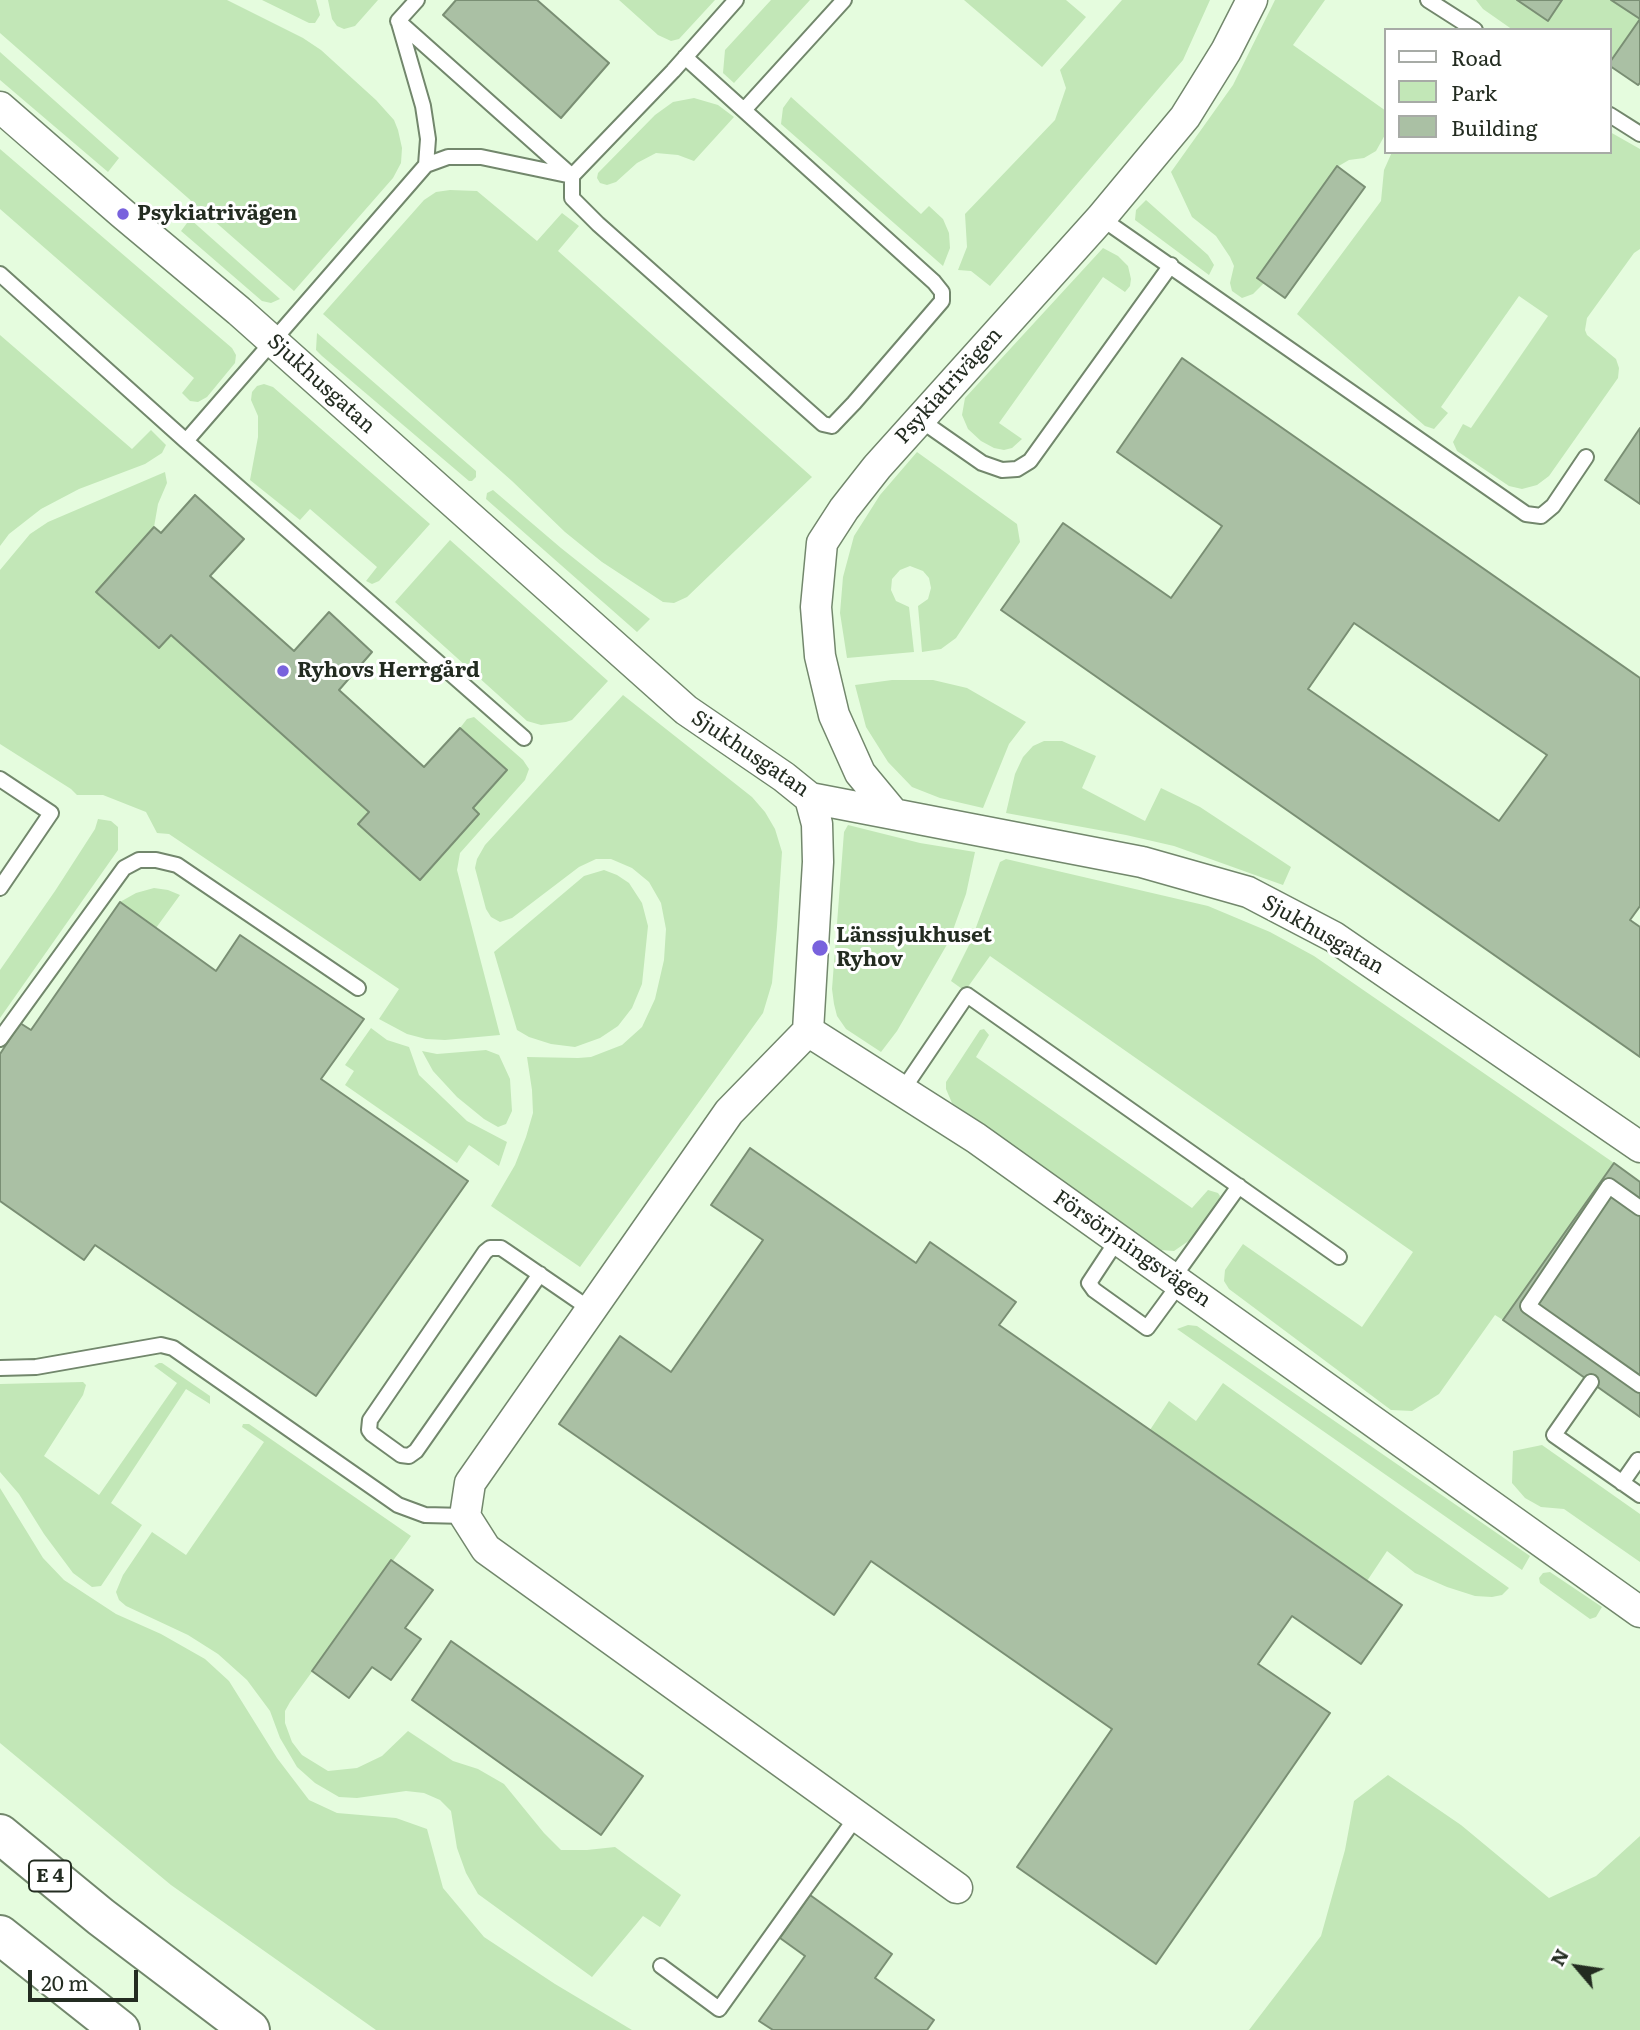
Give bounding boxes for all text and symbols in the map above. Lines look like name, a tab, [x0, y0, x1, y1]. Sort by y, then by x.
legend	[1384, 28, 1612, 154]
text: Road	[1451, 41, 1502, 72]
text: Park	[1451, 76, 1497, 107]
text: Building	[1451, 111, 1537, 142]
place label: Psykiatrivägen	[137, 201, 297, 227]
marker: Psykiatrivägen	[115, 206, 131, 222]
street label: Psykiatrivägen	[890, 323, 1008, 449]
street label: Sjukhusgatan	[262, 329, 380, 439]
place label: Ryhovs Herrgård	[297, 658, 480, 684]
marker: Ryhovs Herrgård	[275, 663, 291, 679]
street label: Sjukhusgatan	[686, 705, 814, 803]
street label: Sjukhusgatan	[1258, 890, 1388, 980]
place label: Länssjukhuset Ryhov	[836, 923, 992, 973]
marker: Länssjukhuset Ryhov	[810, 938, 830, 958]
street label: Försörjningsvägen	[1048, 1185, 1216, 1313]
road number: E 4	[29, 1860, 71, 1892]
north arrow	[1542, 1932, 1612, 2002]
text: N	[1543, 1943, 1575, 1971]
scale bar	[32, 1956, 142, 2000]
text: 20 m	[41, 1966, 88, 1997]

